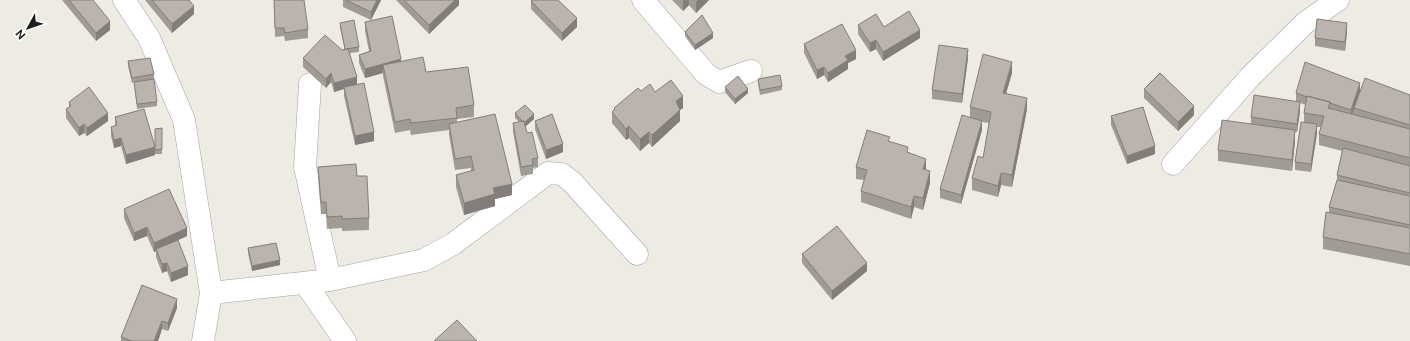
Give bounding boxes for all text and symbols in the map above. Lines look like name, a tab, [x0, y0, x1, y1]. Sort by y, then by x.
north arrow	[8, 8, 48, 48]
text: N	[13, 27, 28, 42]

